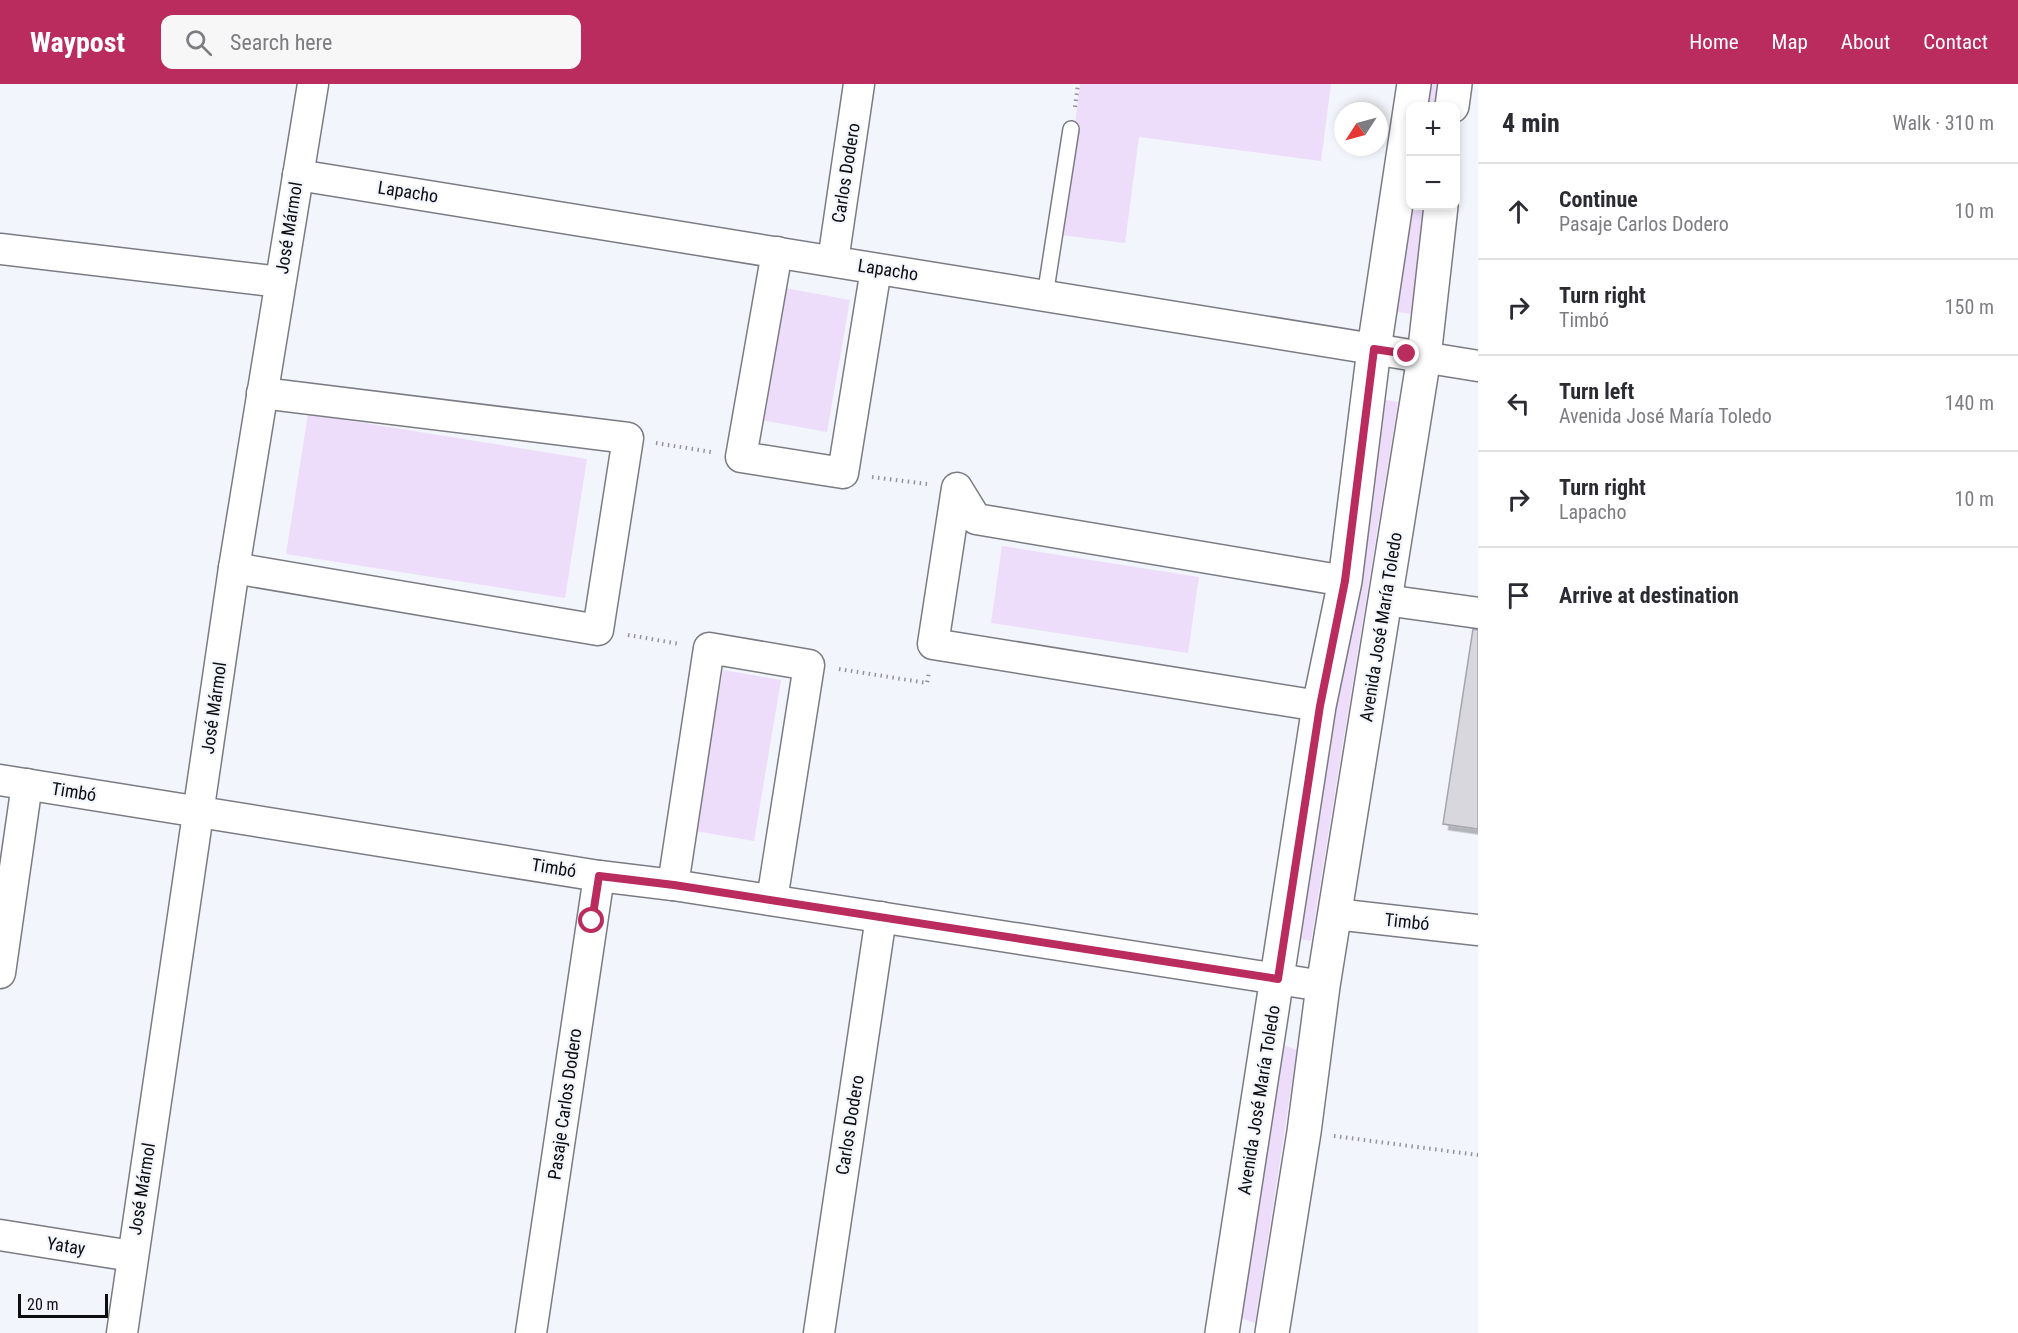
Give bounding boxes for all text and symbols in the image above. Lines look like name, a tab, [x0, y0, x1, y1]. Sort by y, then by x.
search box	[161, 15, 581, 69]
text: Waypost	[30, 26, 125, 59]
icon: search	[182, 26, 215, 59]
text: Search here	[230, 30, 332, 55]
text: Home	[1689, 30, 1739, 54]
text: Map	[1772, 30, 1808, 54]
text: About	[1841, 30, 1890, 54]
text: Contact	[1923, 30, 1988, 54]
north arrow	[1334, 102, 1388, 156]
map controls	[1406, 102, 1460, 210]
button: +	[1406, 102, 1460, 156]
text: 4 min	[1502, 108, 1560, 138]
text: Walk · 310 m	[1893, 111, 1994, 135]
street label: Carlos Dodero	[827, 121, 864, 224]
button: −	[1406, 156, 1460, 210]
street label: Lapacho	[376, 176, 440, 207]
street label: José Mármol	[271, 180, 306, 275]
text: Continue	[1559, 187, 1638, 212]
icon: ahead	[1502, 195, 1535, 228]
text: 10 m	[1955, 199, 1994, 223]
text: Pasaje Carlos Dodero	[1559, 212, 1729, 236]
street label: Lapacho	[856, 254, 920, 285]
text: Turn right	[1559, 283, 1646, 308]
icon: right	[1502, 291, 1535, 324]
text: 150 m	[1945, 295, 1994, 319]
text: Timbó	[1559, 308, 1609, 332]
route end	[1393, 340, 1419, 366]
text: Turn left	[1559, 379, 1634, 404]
icon: left	[1502, 387, 1535, 420]
text: 140 m	[1945, 391, 1994, 415]
text: Avenida José María Toledo	[1559, 404, 1772, 428]
text: Turn right	[1559, 475, 1646, 500]
icon: right	[1502, 483, 1535, 516]
text: 10 m	[1955, 487, 1994, 511]
text: Lapacho	[1559, 500, 1626, 524]
street label: Avenida José María Toledo	[1355, 531, 1406, 723]
icon: arrive	[1502, 579, 1535, 612]
text: Arrive at destination	[1559, 583, 1739, 608]
street label: José Mármol	[197, 660, 230, 755]
street label: Timbó	[50, 778, 98, 805]
street label: Timbó	[530, 854, 578, 881]
route start	[578, 907, 604, 933]
street label: Timbó	[1384, 909, 1431, 934]
street label: Avenida José María Toledo	[1233, 1004, 1284, 1196]
street label: Pasaje Carlos Dodero	[543, 1027, 586, 1181]
street label: Carlos Dodero	[831, 1073, 868, 1176]
street label: José Mármol	[124, 1141, 159, 1236]
street label: Yatay	[45, 1232, 87, 1259]
scale bar	[18, 1291, 108, 1318]
text: 20 m	[27, 1295, 59, 1314]

